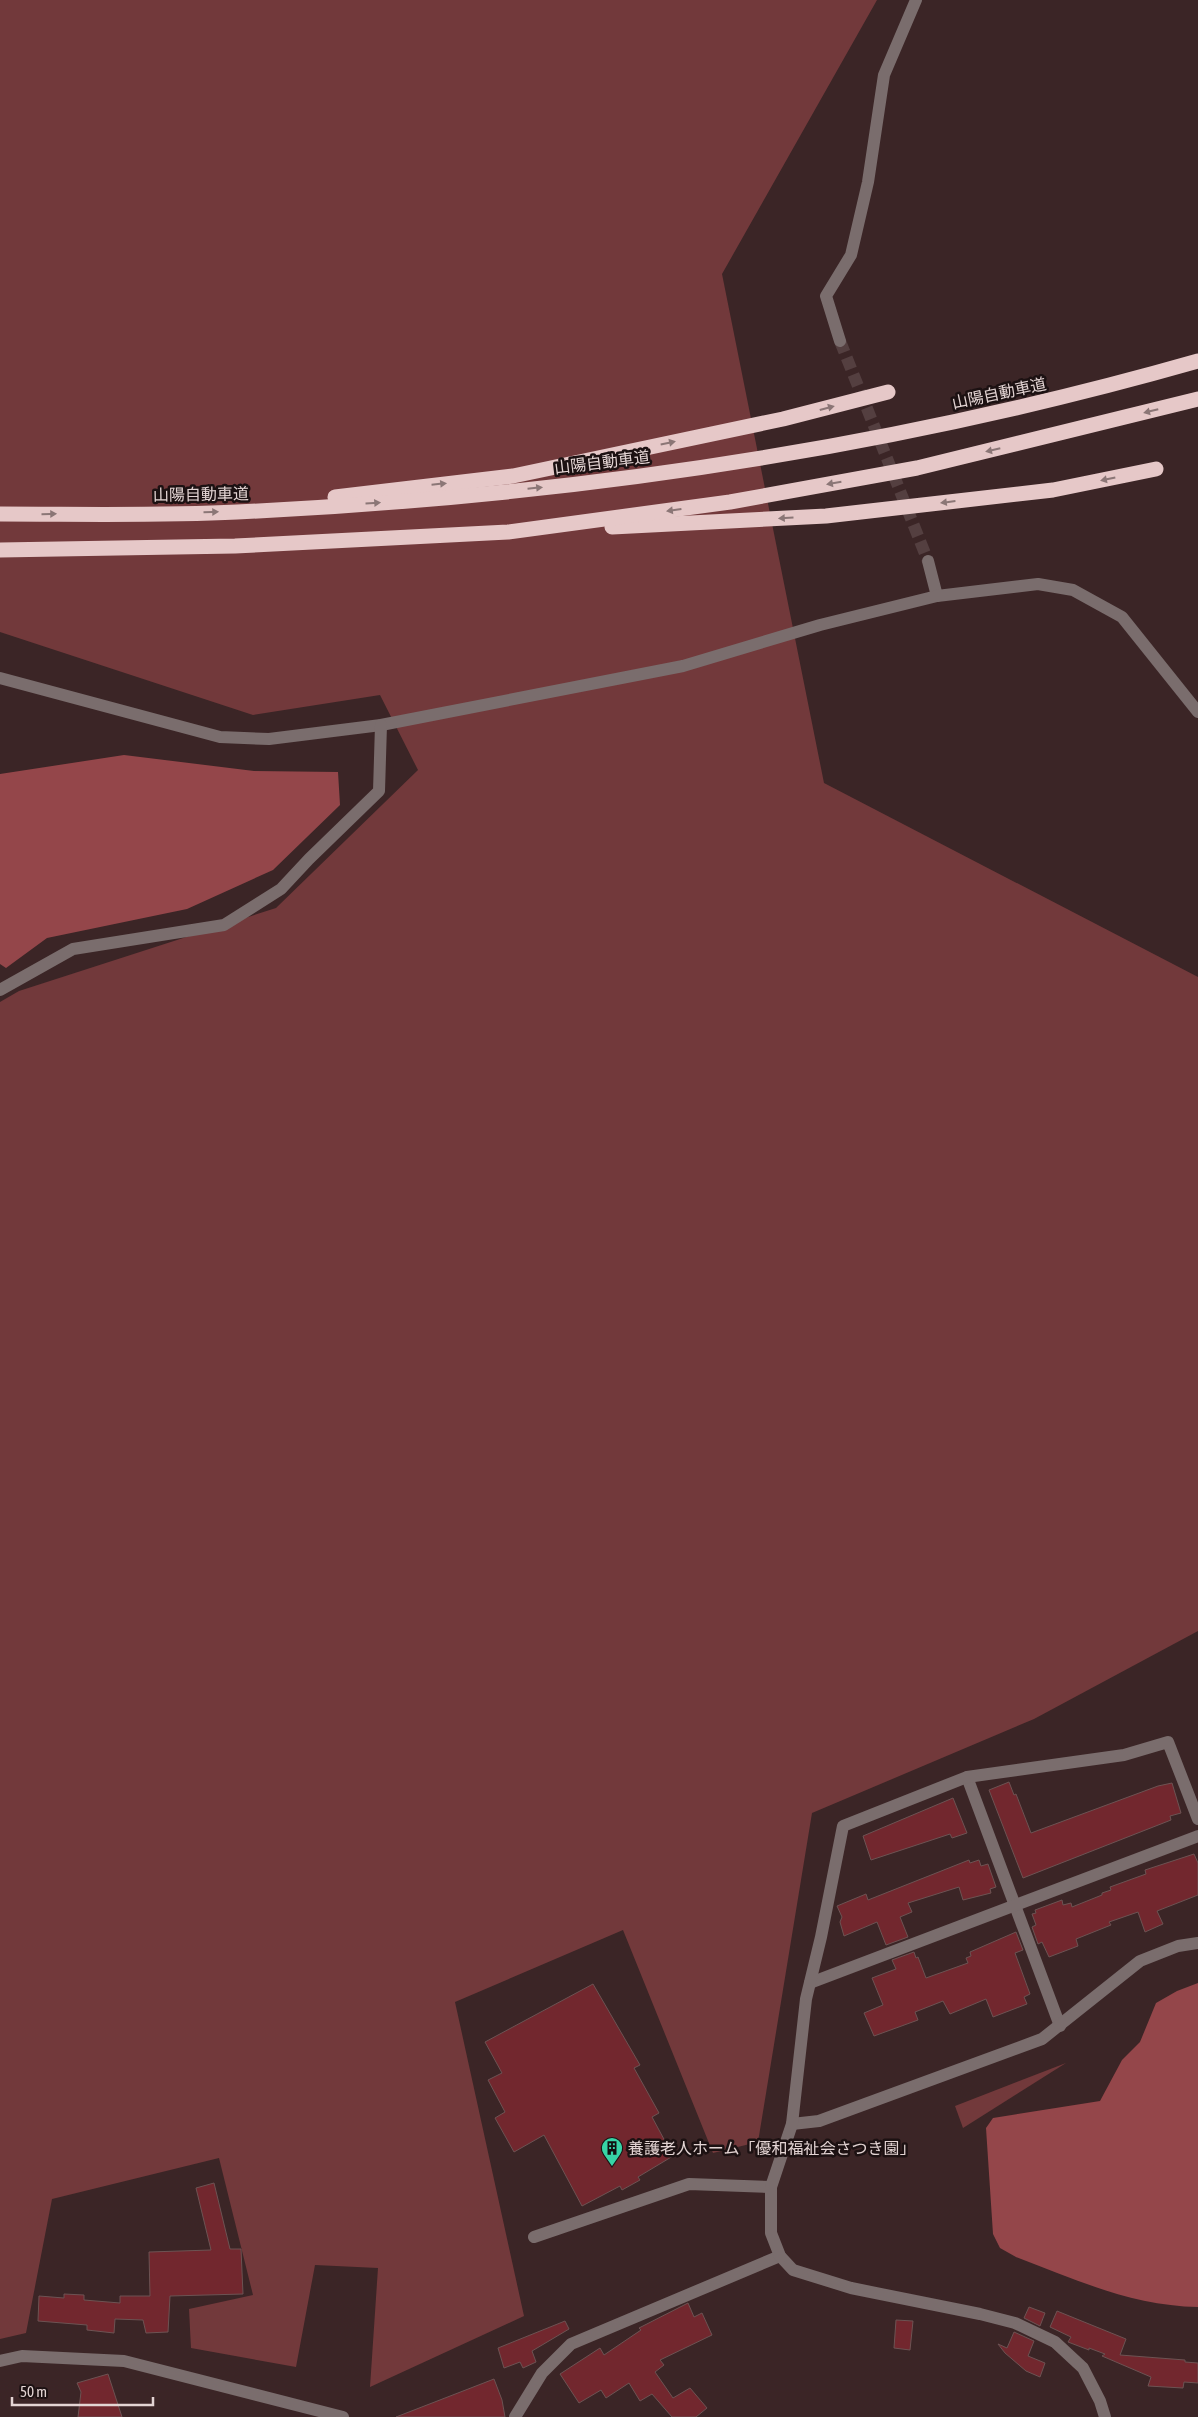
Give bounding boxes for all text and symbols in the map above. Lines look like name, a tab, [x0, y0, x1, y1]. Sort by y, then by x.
street label: 山陽自動車道	[950, 374, 1048, 412]
one-way arrow	[819, 404, 834, 412]
one-way arrow	[1143, 407, 1158, 415]
one-way arrow	[661, 439, 676, 447]
one-way arrow	[986, 446, 1001, 454]
street label: 山陽自動車道	[553, 447, 651, 477]
one-way arrow	[1101, 475, 1116, 483]
one-way arrow	[826, 479, 842, 487]
one-way arrow	[432, 480, 448, 488]
street label: 山陽自動車道	[153, 484, 249, 504]
one-way arrow	[528, 484, 544, 492]
one-way arrow	[939, 498, 955, 506]
one-way arrow	[366, 499, 382, 507]
one-way arrow	[665, 506, 681, 514]
one-way arrow	[203, 508, 219, 516]
one-way arrow	[41, 510, 57, 518]
one-way arrow	[778, 515, 794, 523]
building icon: 養護老人ホーム「優和福祉会さつき園」	[600, 2136, 624, 2167]
place label: 養護老人ホーム「優和福祉会さつき園」	[628, 2139, 916, 2157]
scale bar	[12, 2374, 154, 2406]
text: 50 m	[20, 2383, 47, 2400]

